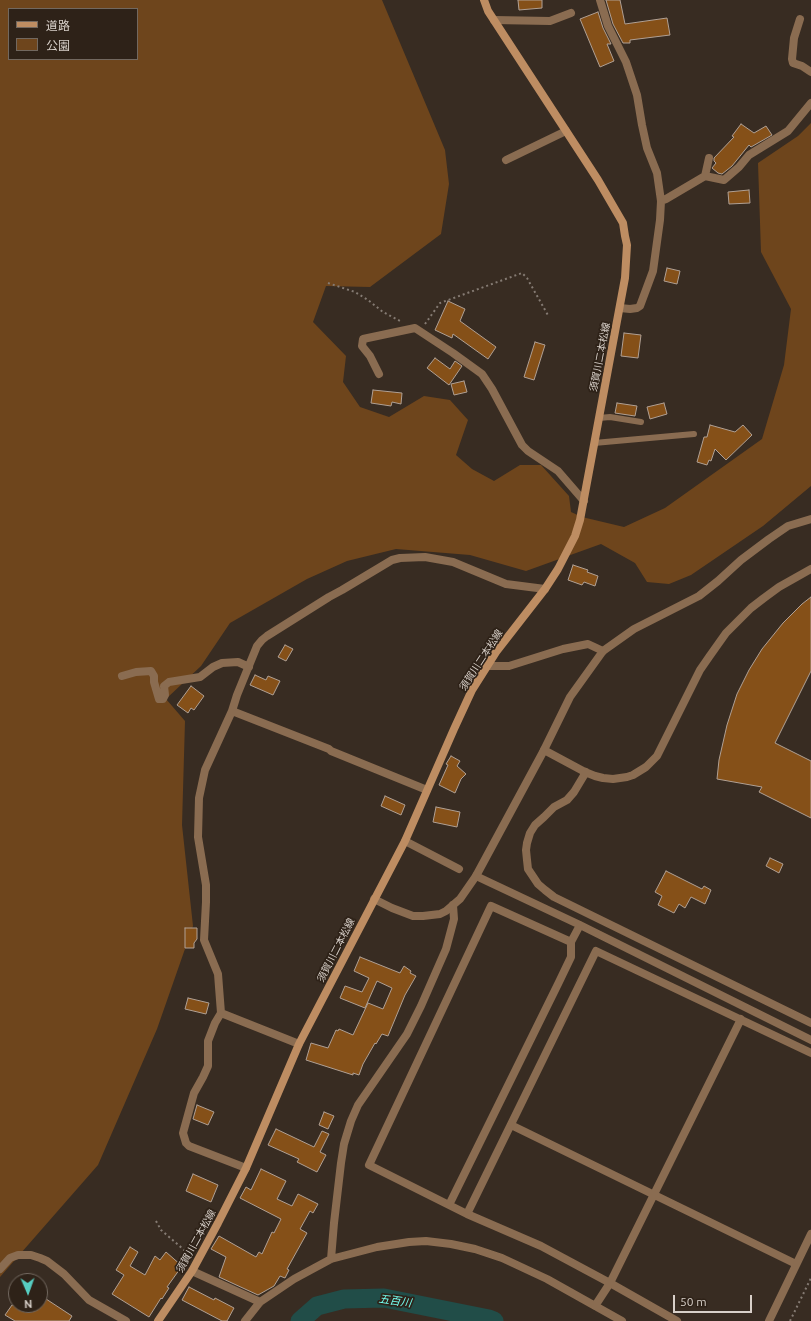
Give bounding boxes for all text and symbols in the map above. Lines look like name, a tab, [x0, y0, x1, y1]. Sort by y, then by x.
legend	[8, 8, 138, 60]
text: 道路	[46, 19, 70, 32]
text: 公園	[46, 39, 70, 52]
street label: 須賀川二本松線	[587, 321, 613, 393]
street label: 須賀川二本松線	[457, 627, 505, 693]
street label: 須賀川二本松線	[315, 916, 357, 984]
street label: 須賀川二本松線	[174, 1207, 218, 1275]
north arrow	[8, 1273, 48, 1313]
scale bar	[675, 1287, 754, 1313]
water label: 五百川	[378, 1292, 412, 1310]
text: 50 m	[680, 1295, 707, 1308]
text: N	[24, 1298, 33, 1310]

